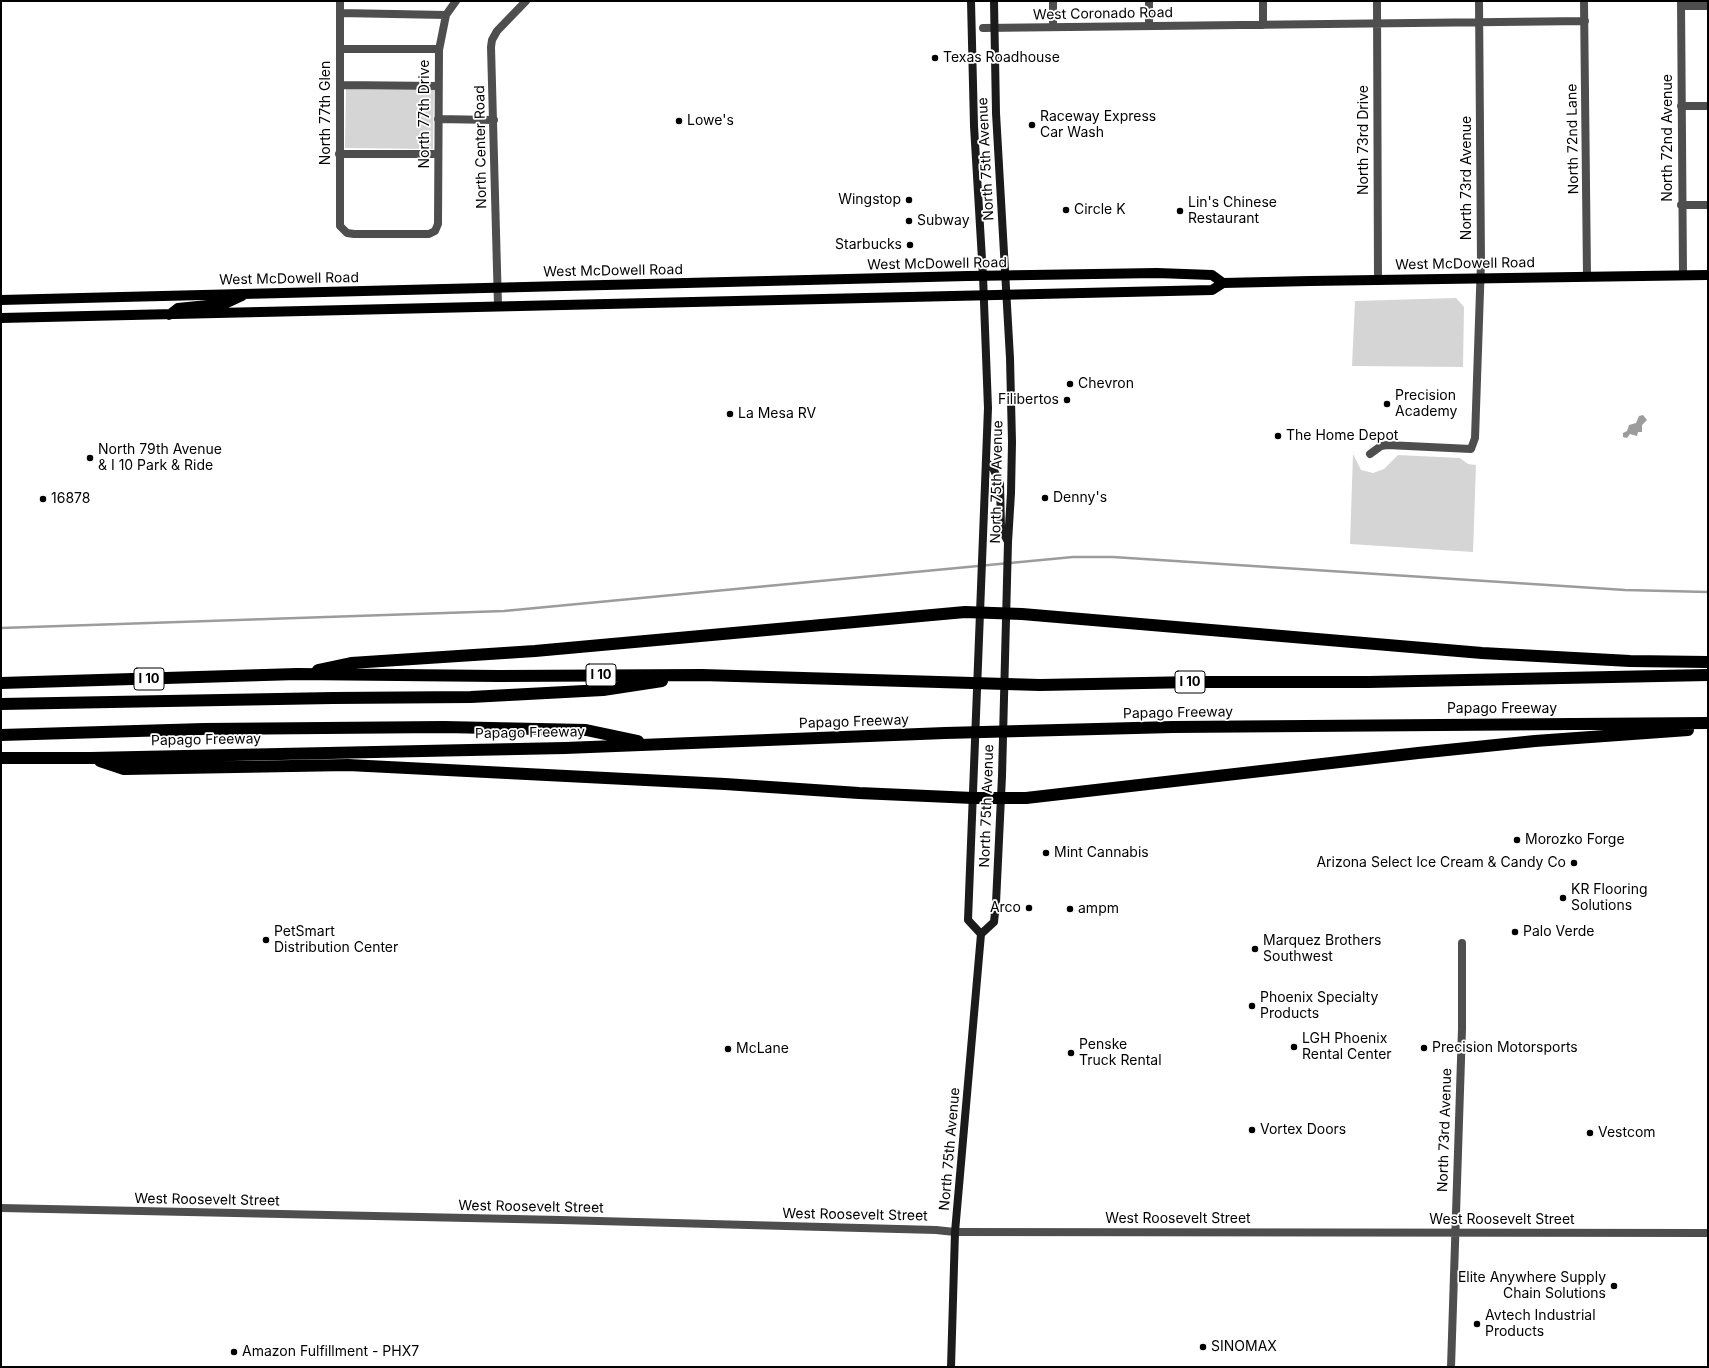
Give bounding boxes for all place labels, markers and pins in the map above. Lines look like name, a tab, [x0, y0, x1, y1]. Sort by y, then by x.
place label: Texas Roadhouse	[943, 50, 1060, 66]
marker: Texas Roadhouse	[930, 53, 940, 63]
place label: Raceway Express Car Wash	[1040, 109, 1156, 142]
place label: Lowe's	[687, 113, 734, 129]
marker: Lowe's	[674, 116, 684, 126]
marker: Raceway Express Car Wash	[1027, 120, 1037, 130]
place label: Wingstop	[838, 192, 901, 208]
marker: Wingstop	[904, 195, 914, 205]
place label: Lin's Chinese Restaurant	[1188, 195, 1277, 228]
place label: Circle K	[1074, 202, 1126, 218]
marker: Circle K	[1061, 205, 1071, 215]
marker: Lin's Chinese Restaurant	[1175, 206, 1185, 216]
place label: Subway	[917, 213, 970, 229]
marker: Subway	[904, 216, 914, 226]
place label: Starbucks	[835, 237, 902, 253]
marker: Starbucks	[905, 240, 915, 250]
place label: Chevron	[1078, 376, 1134, 392]
marker: Chevron	[1065, 379, 1075, 389]
place label: Precision Academy	[1395, 388, 1457, 420]
place label: Filibertos	[998, 392, 1059, 408]
marker: Filibertos	[1062, 395, 1072, 405]
marker: Precision Academy	[1382, 399, 1392, 409]
place label: La Mesa RV	[738, 406, 816, 422]
marker: La Mesa RV	[725, 409, 735, 419]
place label: The Home Depot	[1286, 428, 1398, 444]
marker: The Home Depot	[1273, 431, 1283, 441]
place label: North 79th Avenue & I 10 Park & Ride	[98, 442, 222, 474]
marker: North 79th Avenue & I 10 Park & Ride	[85, 453, 95, 463]
place label: Denny's	[1053, 490, 1107, 506]
place label: 16878	[51, 491, 90, 507]
marker: Denny's	[1040, 493, 1050, 503]
marker: 16878	[38, 494, 48, 504]
place label: Morozko Forge	[1525, 832, 1625, 848]
marker: Morozko Forge	[1512, 835, 1522, 845]
place label: Mint Cannabis	[1054, 845, 1149, 861]
marker: Mint Cannabis	[1041, 848, 1051, 858]
place label: Arizona Select Ice Cream & Candy Co	[1316, 855, 1566, 871]
marker: Arizona Select Ice Cream & Candy Co	[1569, 858, 1579, 868]
place label: KR Flooring Solutions	[1571, 882, 1648, 914]
marker: KR Flooring Solutions	[1558, 893, 1568, 903]
place label: Arco	[990, 900, 1021, 916]
place label: ampm	[1078, 901, 1119, 917]
marker: Arco	[1024, 903, 1034, 913]
marker: ampm	[1065, 904, 1075, 914]
place label: PetSmart Distribution Center	[274, 924, 398, 956]
place label: Palo Verde	[1523, 924, 1594, 940]
marker: Palo Verde	[1510, 927, 1520, 937]
place label: Marquez Brothers Southwest	[1263, 933, 1381, 966]
marker: PetSmart Distribution Center	[261, 935, 271, 945]
marker: Marquez Brothers Southwest	[1250, 944, 1260, 954]
place label: Phoenix Specialty Products	[1260, 990, 1378, 1022]
marker: Phoenix Specialty Products	[1247, 1001, 1257, 1011]
place label: LGH Phoenix Rental Center	[1302, 1031, 1392, 1064]
place label: Penske Truck Rental	[1079, 1037, 1162, 1070]
place label: Precision Motorsports	[1432, 1040, 1578, 1056]
place label: McLane	[736, 1041, 789, 1057]
marker: LGH Phoenix Rental Center	[1289, 1042, 1299, 1052]
marker: Precision Motorsports	[1419, 1043, 1429, 1053]
marker: McLane	[723, 1044, 733, 1054]
marker: Penske Truck Rental	[1066, 1048, 1076, 1058]
place label: Vortex Doors	[1260, 1122, 1346, 1138]
marker: Vortex Doors	[1247, 1125, 1257, 1135]
place label: Vestcom	[1598, 1125, 1656, 1141]
marker: Vestcom	[1585, 1128, 1595, 1138]
place label: Elite Anywhere Supply Chain Solutions	[1458, 1270, 1606, 1302]
marker: Elite Anywhere Supply Chain Solutions	[1609, 1281, 1619, 1291]
place label: Avtech Industrial Products	[1485, 1308, 1596, 1340]
marker: Avtech Industrial Products	[1472, 1319, 1482, 1329]
place label: SINOMAX	[1211, 1339, 1277, 1355]
marker: SINOMAX	[1198, 1342, 1208, 1352]
place label: Amazon Fulfillment - PHX7	[242, 1344, 419, 1360]
marker: Amazon Fulfillment - PHX7	[229, 1347, 239, 1357]

